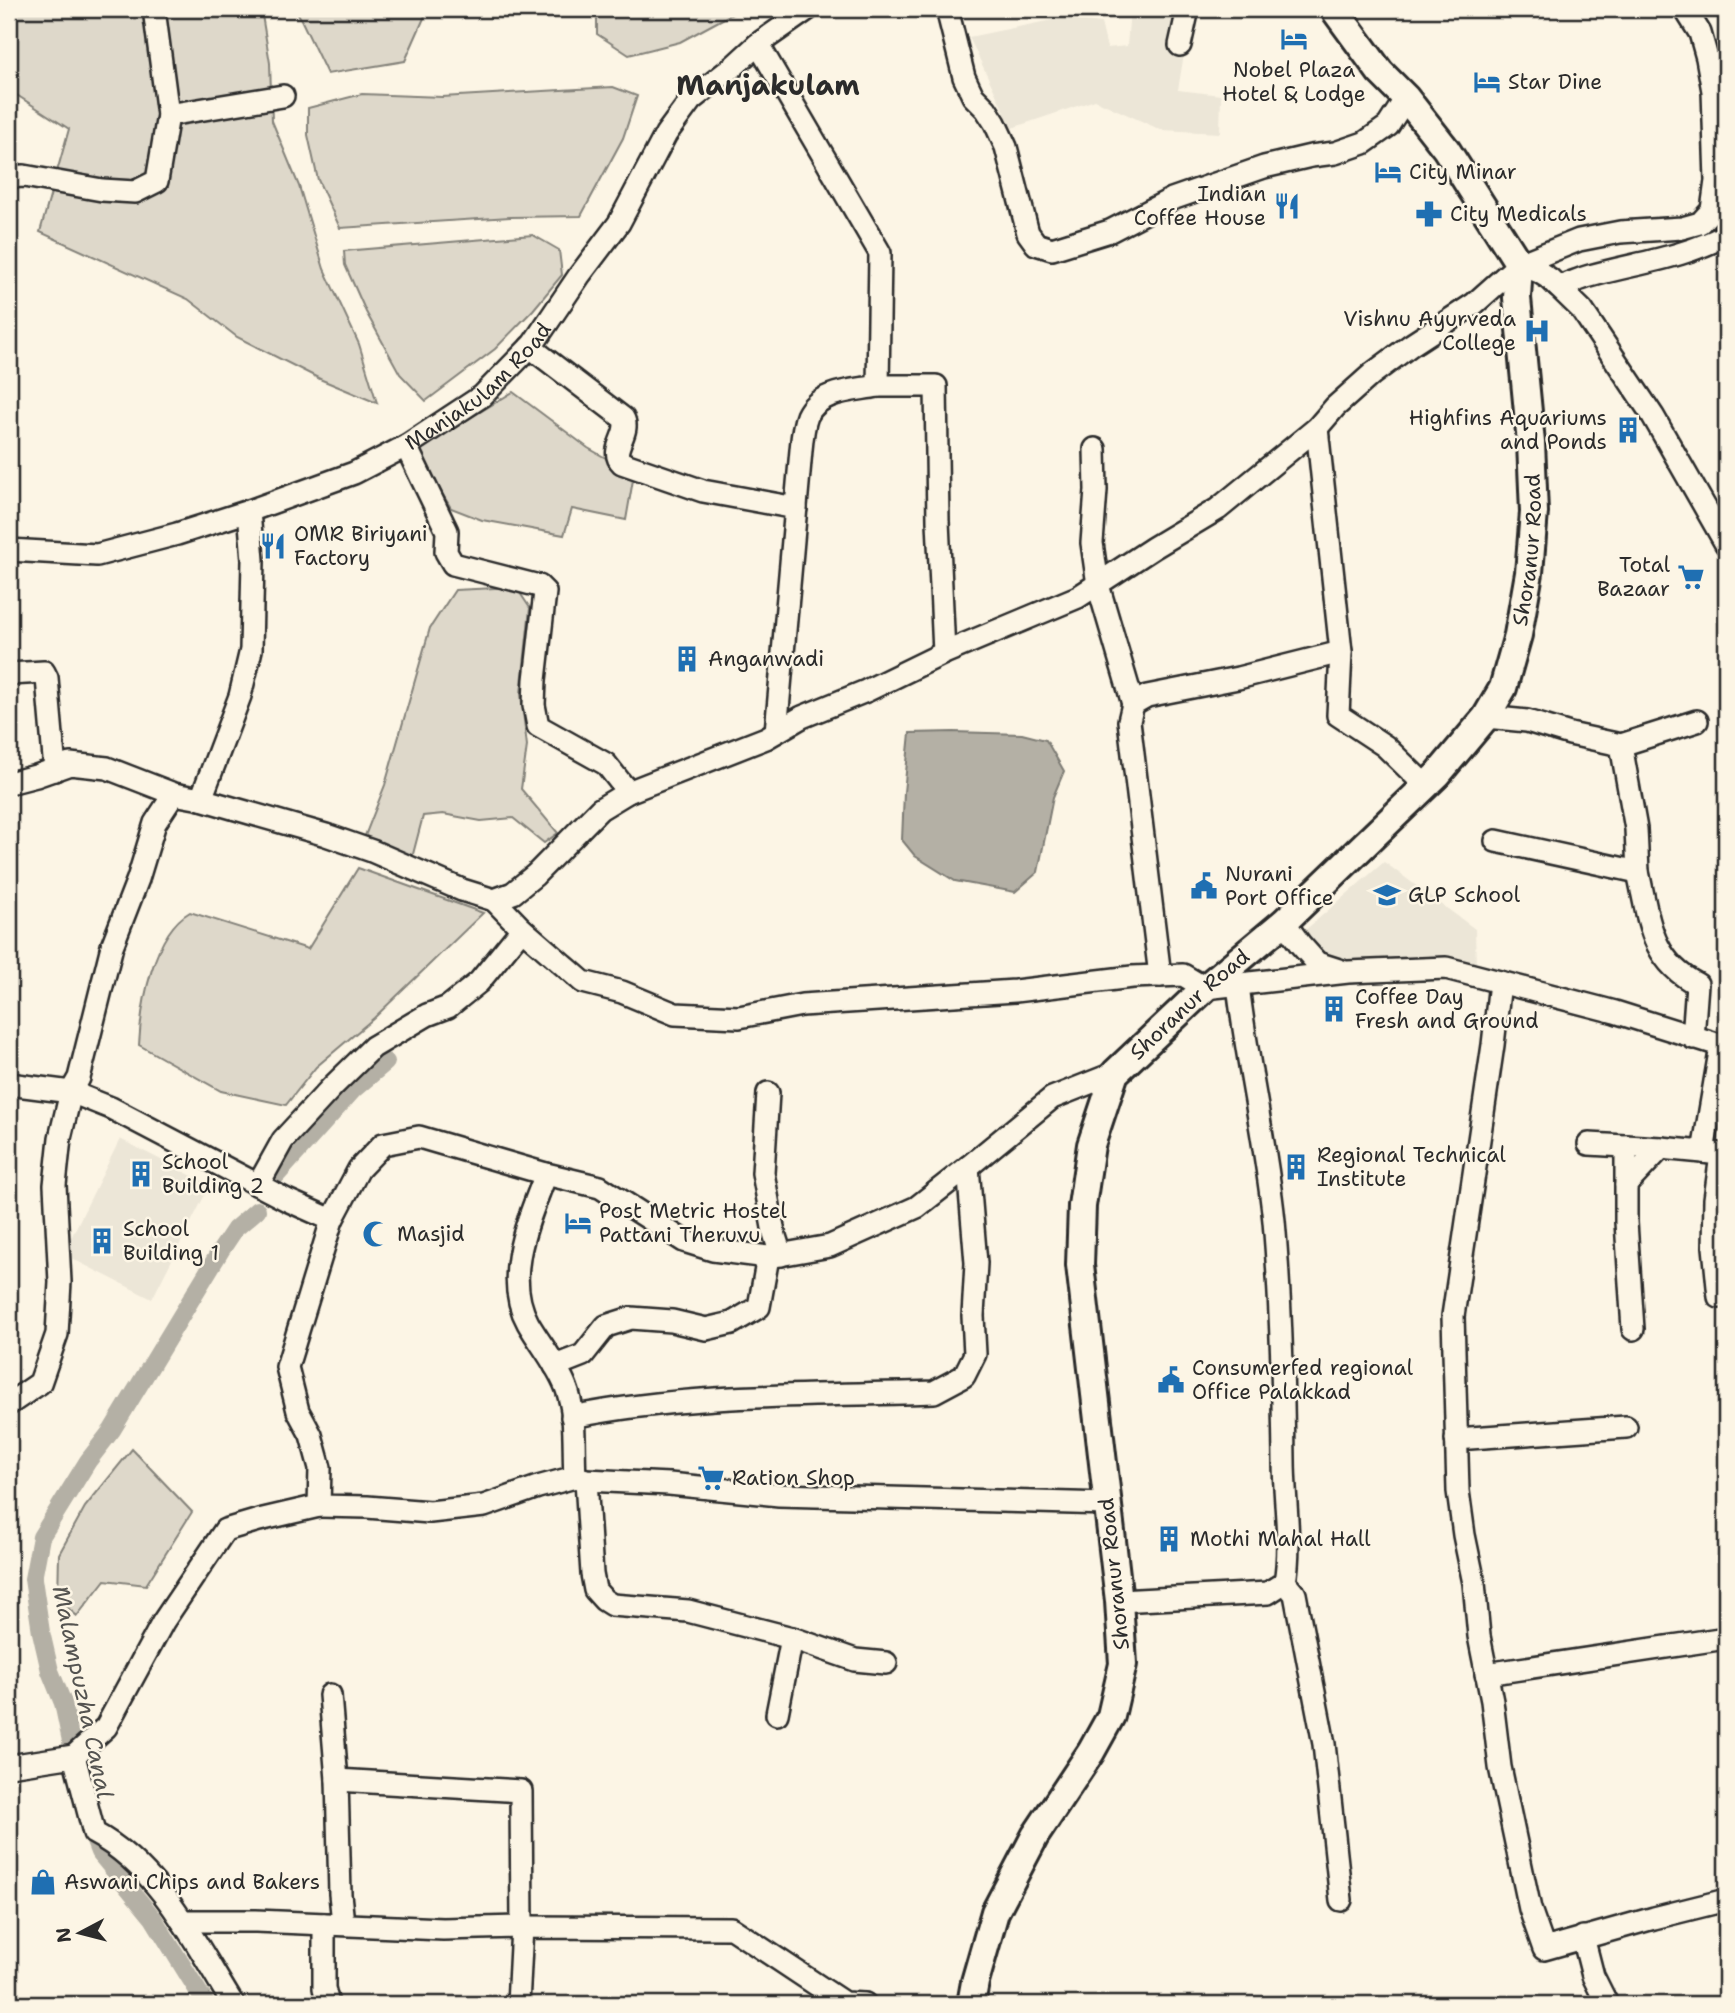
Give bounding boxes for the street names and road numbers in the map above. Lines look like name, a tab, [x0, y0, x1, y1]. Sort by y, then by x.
street label: Manjakulam Road	[400, 317, 558, 457]
street label: Shoranur Road	[1506, 473, 1548, 628]
street label: Shoranur Road	[1124, 943, 1256, 1066]
street label: Shoranur Road	[1092, 1496, 1136, 1652]

